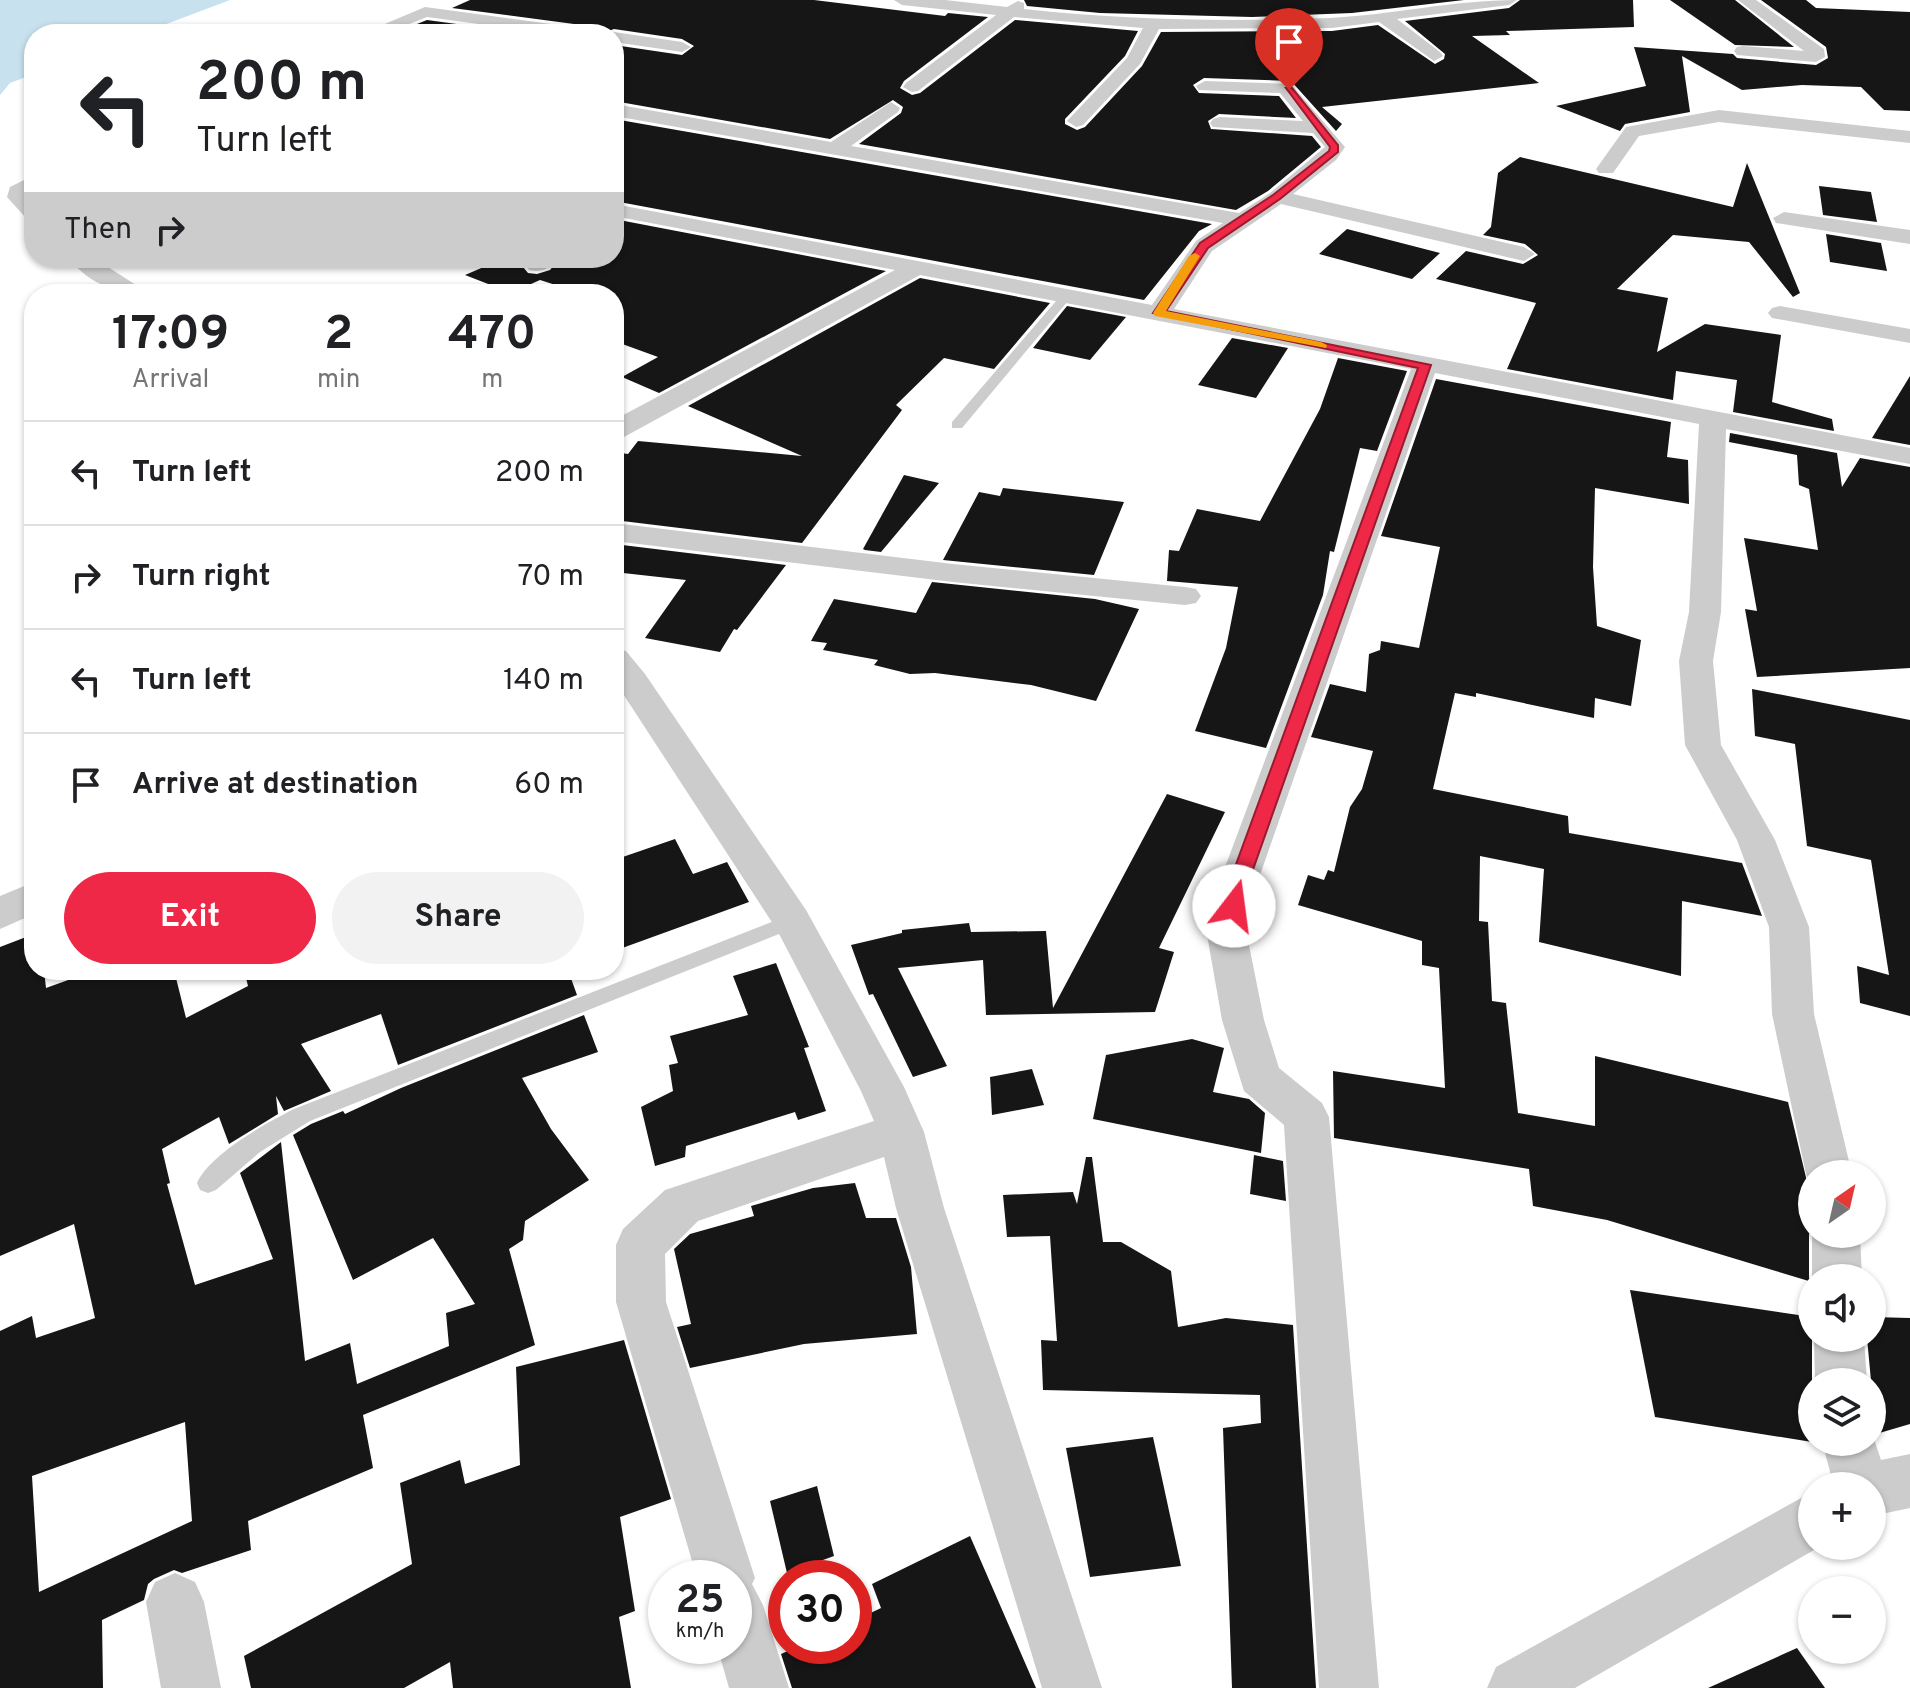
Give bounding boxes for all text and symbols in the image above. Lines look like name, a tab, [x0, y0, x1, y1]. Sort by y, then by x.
pin	[1255, 8, 1323, 90]
icon: arrive	[1267, 20, 1311, 64]
text: 200 m	[196, 50, 367, 120]
icon: left	[64, 56, 168, 160]
text: Turn left	[196, 119, 333, 165]
icon: right	[148, 208, 192, 252]
text: Then	[64, 212, 132, 249]
text: 17:09	[112, 306, 229, 366]
text: 2	[324, 306, 353, 366]
text: 470	[448, 306, 536, 366]
text: Arrival	[132, 364, 209, 397]
text: min	[317, 364, 360, 397]
text: m	[481, 364, 503, 397]
icon: left	[64, 451, 108, 495]
text: Turn left	[132, 455, 252, 492]
text: 200 m	[495, 455, 584, 492]
icon: right	[64, 555, 108, 599]
text: Turn right	[132, 559, 270, 596]
text: 70 m	[518, 559, 584, 596]
icon: left	[64, 659, 108, 703]
text: Turn left	[132, 663, 252, 700]
text: 140 m	[503, 663, 584, 700]
icon: arrive	[64, 763, 108, 807]
text: Arrive at destination	[132, 767, 418, 804]
text: 60 m	[514, 767, 584, 804]
position arrow	[1192, 864, 1276, 948]
button: Exit	[64, 872, 316, 964]
button: Share	[332, 872, 584, 964]
north arrow	[1798, 1160, 1886, 1248]
map controls	[1798, 1160, 1886, 1664]
button: sound	[1798, 1264, 1886, 1352]
button: layers	[1798, 1368, 1886, 1456]
button: +	[1798, 1472, 1886, 1560]
speed limit sign: 30	[768, 1560, 872, 1664]
button: −	[1798, 1576, 1886, 1664]
text: 25	[676, 1577, 724, 1627]
text: km/h	[676, 1619, 724, 1645]

